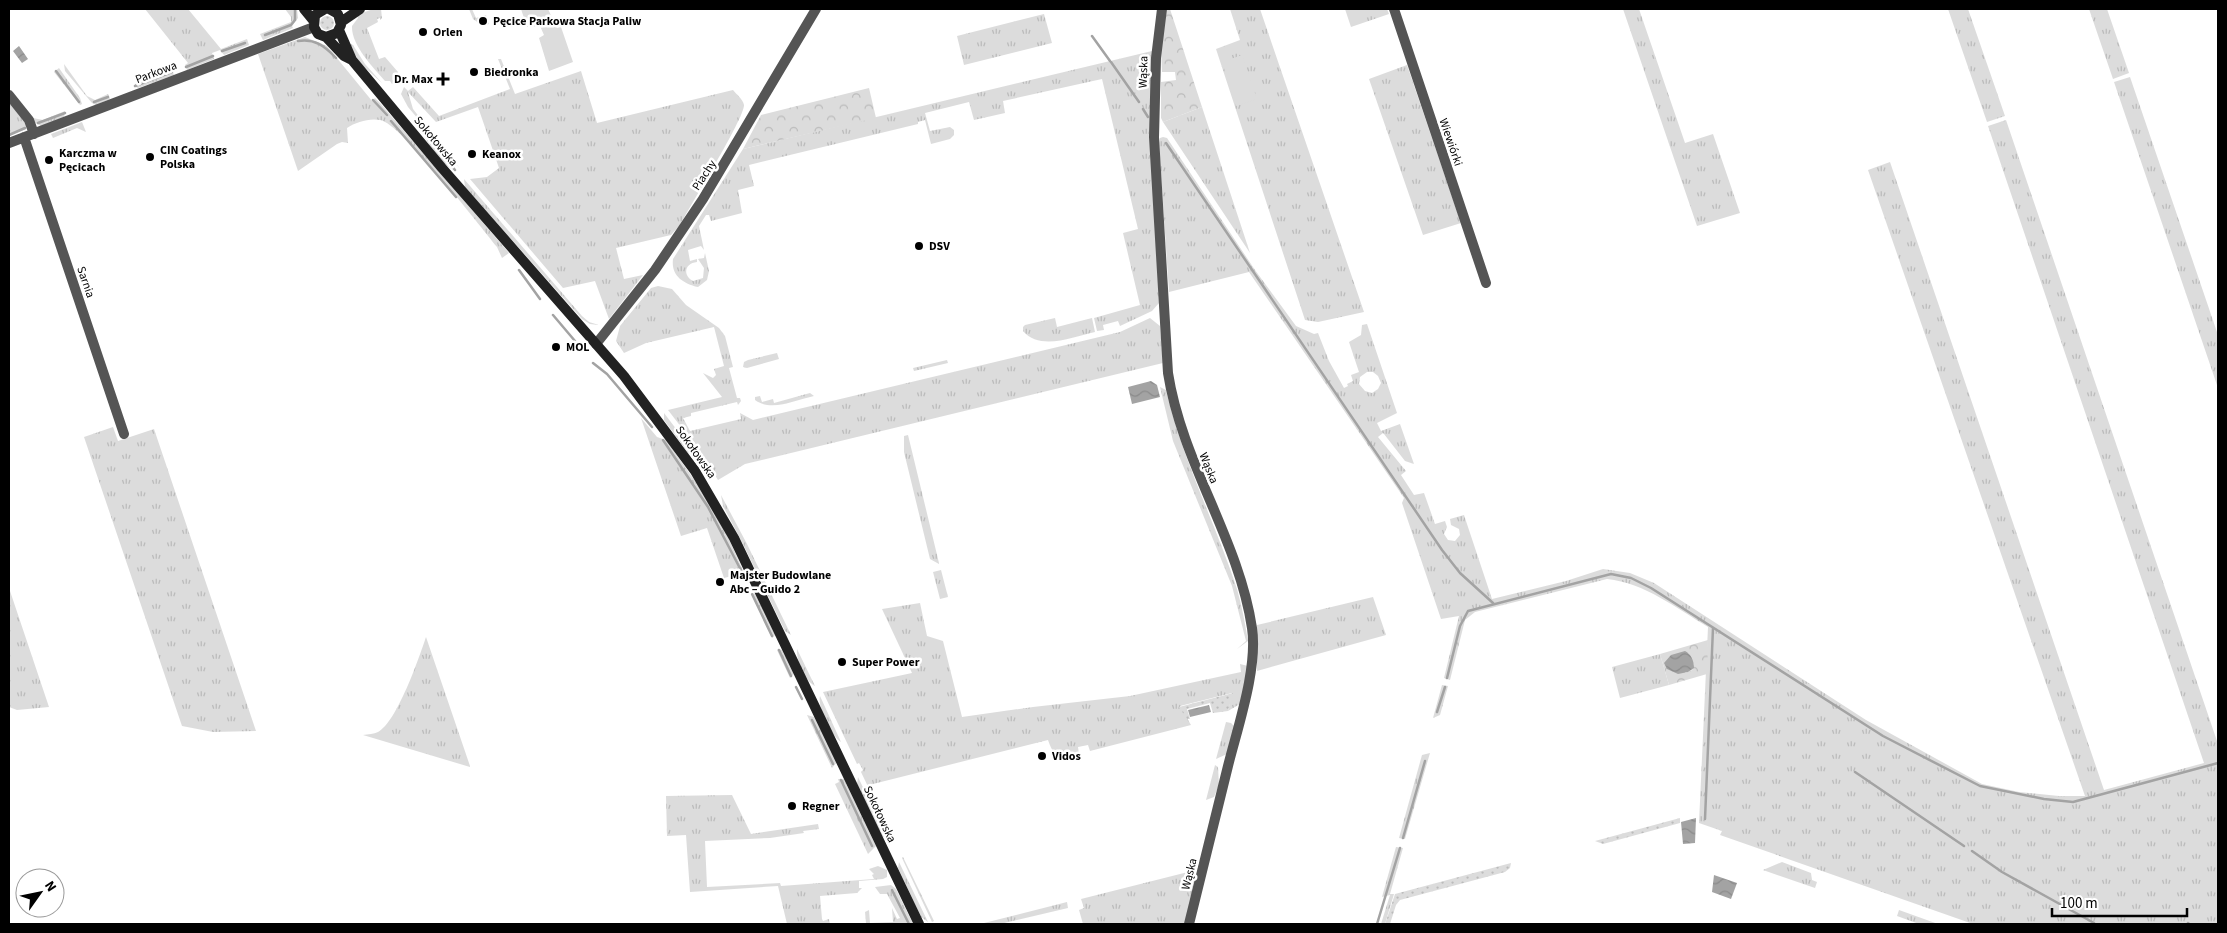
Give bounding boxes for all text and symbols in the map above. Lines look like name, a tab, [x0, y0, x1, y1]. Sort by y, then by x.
place label: Pęcice Parkowa Stacja Paliw	[493, 13, 642, 30]
marker: Pęcice Parkowa Stacja Paliw	[477, 15, 489, 27]
place label: Orlen	[433, 24, 463, 41]
marker: Orlen	[417, 26, 429, 38]
street label: Wąska	[1134, 56, 1153, 88]
street label: Parkowa	[133, 57, 179, 88]
place label: Biedronka	[484, 64, 539, 81]
marker: Biedronka	[468, 66, 480, 78]
place label: Dr. Max	[394, 71, 433, 88]
marker: Dr. Max	[437, 73, 449, 85]
street label: Sokołowska	[410, 113, 462, 170]
street label: Wiewiórki	[1434, 116, 1467, 168]
place label: CIN Coatings Polska	[160, 142, 227, 173]
place label: Karczma w Pęcicach	[59, 145, 117, 176]
place label: Keanox	[482, 146, 521, 163]
marker: Keanox	[466, 148, 478, 160]
marker: CIN Coatings Polska	[144, 151, 156, 163]
marker: Karczma w Pęcicach	[43, 154, 55, 166]
street label: Piachy	[688, 156, 721, 194]
place label: DSV	[929, 238, 950, 255]
marker: DSV	[913, 240, 925, 252]
street label: Sarnia	[72, 264, 99, 300]
place label: MOL	[566, 339, 590, 356]
marker: MOL	[550, 341, 562, 353]
street label: Sokołowska	[671, 423, 720, 482]
street label: Wąska	[1195, 450, 1222, 486]
place label: Majster Budowlane Abc – Guido 2	[729, 567, 831, 598]
marker: Majster Budowlane Abc – Guido 2	[714, 576, 726, 588]
place label: Super Power	[852, 654, 920, 671]
marker: Super Power	[836, 656, 848, 668]
place label: Vidos	[1051, 748, 1081, 765]
marker: Vidos	[1036, 750, 1048, 762]
street label: Sokołowska	[859, 783, 900, 845]
place label: Regner	[802, 798, 840, 815]
marker: Regner	[786, 800, 798, 812]
street label: Wąska	[1177, 856, 1202, 892]
north arrow	[15, 868, 65, 918]
text: N	[39, 877, 61, 896]
scale bar	[2052, 886, 2187, 918]
text: 100 m	[2060, 893, 2098, 914]

